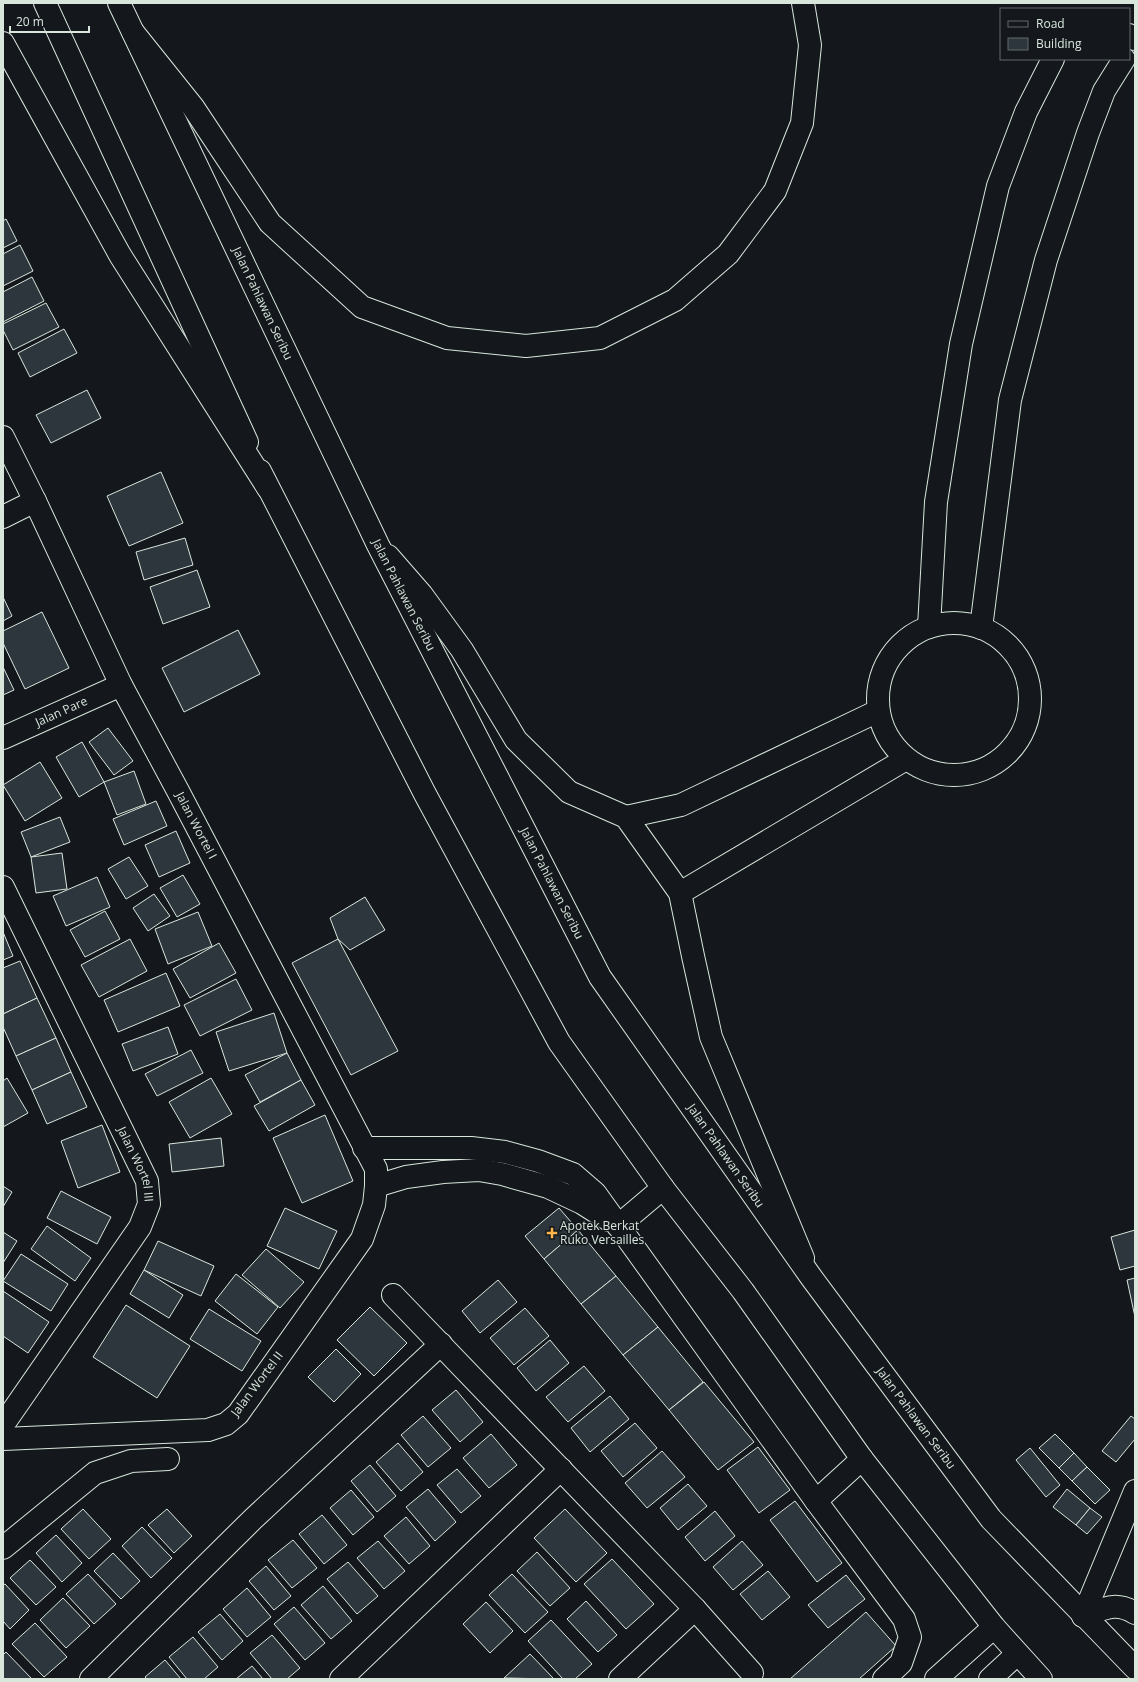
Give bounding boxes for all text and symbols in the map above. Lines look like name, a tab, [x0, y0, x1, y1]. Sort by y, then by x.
scale bar	[10, 8, 89, 34]
legend	[1000, 8, 1130, 60]
text: 20 m	[16, 13, 44, 30]
text: Road	[1036, 15, 1065, 32]
text: Building	[1036, 35, 1082, 52]
street label: Jalan Pahlawan Seribu	[228, 243, 297, 363]
street label: Jalan Pahlawan Seribu	[368, 535, 440, 654]
street label: Jalan Pare	[31, 692, 90, 731]
street label: Jalan Wortel I	[171, 788, 221, 862]
street label: Jalan Pahlawan Seribu	[516, 823, 588, 942]
street label: Jalan Pahlawan Seribu	[683, 1099, 769, 1211]
street label: Jalan Wortel III	[113, 1123, 158, 1203]
place label: Apotek Berkat Ruko Versailles	[560, 1217, 644, 1248]
marker: Apotek Berkat Ruko Versailles	[547, 1228, 557, 1238]
street label: Jalan Wortel II	[226, 1348, 287, 1420]
street label: Jalan Pahlawan Seribu	[872, 1362, 960, 1472]

